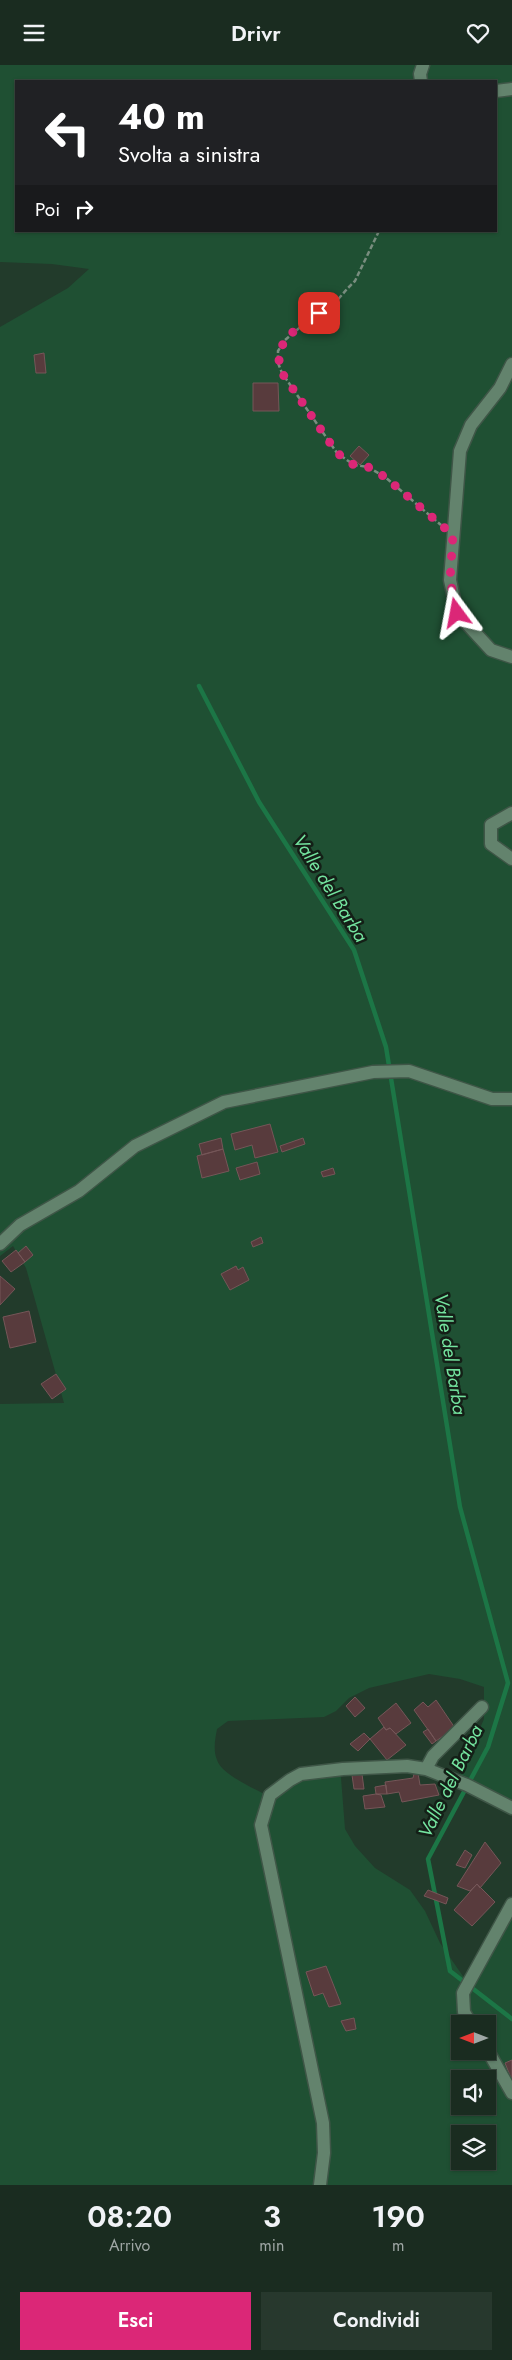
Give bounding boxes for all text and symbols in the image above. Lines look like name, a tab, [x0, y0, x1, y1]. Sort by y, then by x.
text: Drivr	[231, 17, 281, 49]
icon: menu	[20, 19, 48, 47]
icon: heart	[464, 19, 492, 47]
text: 40 m	[118, 92, 205, 142]
icon: left	[35, 100, 100, 165]
text: Svolta a sinistra	[118, 138, 260, 170]
icon: right	[70, 195, 98, 223]
text: Poi	[35, 196, 60, 223]
pin	[298, 292, 340, 334]
icon: arrive	[305, 299, 333, 327]
position arrow	[430, 586, 482, 638]
water label: Valle del Barba	[287, 829, 375, 948]
water label: Valle del Barba	[428, 1291, 474, 1417]
water label: Valle del Barba	[411, 1720, 490, 1842]
north arrow	[451, 2015, 496, 2060]
map controls	[451, 2015, 496, 2170]
button: sound	[451, 2070, 496, 2115]
button: layers	[451, 2125, 496, 2170]
text: 08:20	[87, 2195, 172, 2238]
text: 3	[263, 2195, 281, 2238]
text: 190	[372, 2195, 425, 2238]
text: Arrivo	[109, 2234, 150, 2257]
text: min	[259, 2234, 284, 2257]
text: m	[392, 2234, 404, 2257]
button: Esci	[20, 2292, 251, 2350]
button: Condividi	[261, 2292, 492, 2350]

